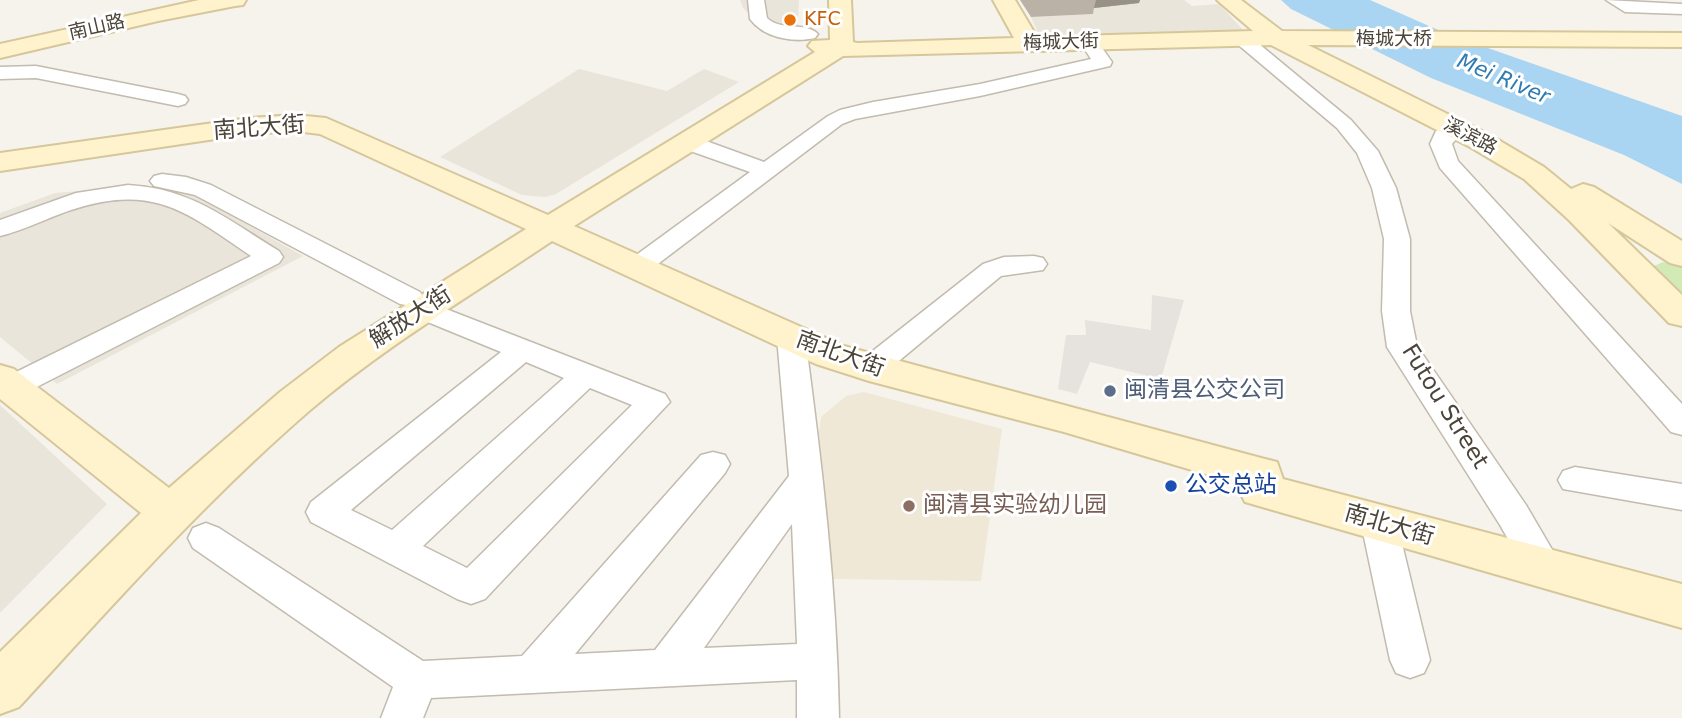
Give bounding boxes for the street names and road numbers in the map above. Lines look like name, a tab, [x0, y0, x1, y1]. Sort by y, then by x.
street label: 南山路	[67, 10, 127, 46]
street label: 梅城大桥	[1356, 29, 1432, 51]
street label: 梅城大街	[1023, 30, 1099, 56]
street label: 南北大街	[212, 112, 306, 146]
street label: 溪滨路	[1439, 114, 1501, 160]
street label: 解放大街	[365, 281, 457, 355]
street label: 南北大街	[792, 326, 888, 384]
street label: Futou Street	[1395, 340, 1493, 474]
street label: 南北大街	[1341, 500, 1437, 552]

